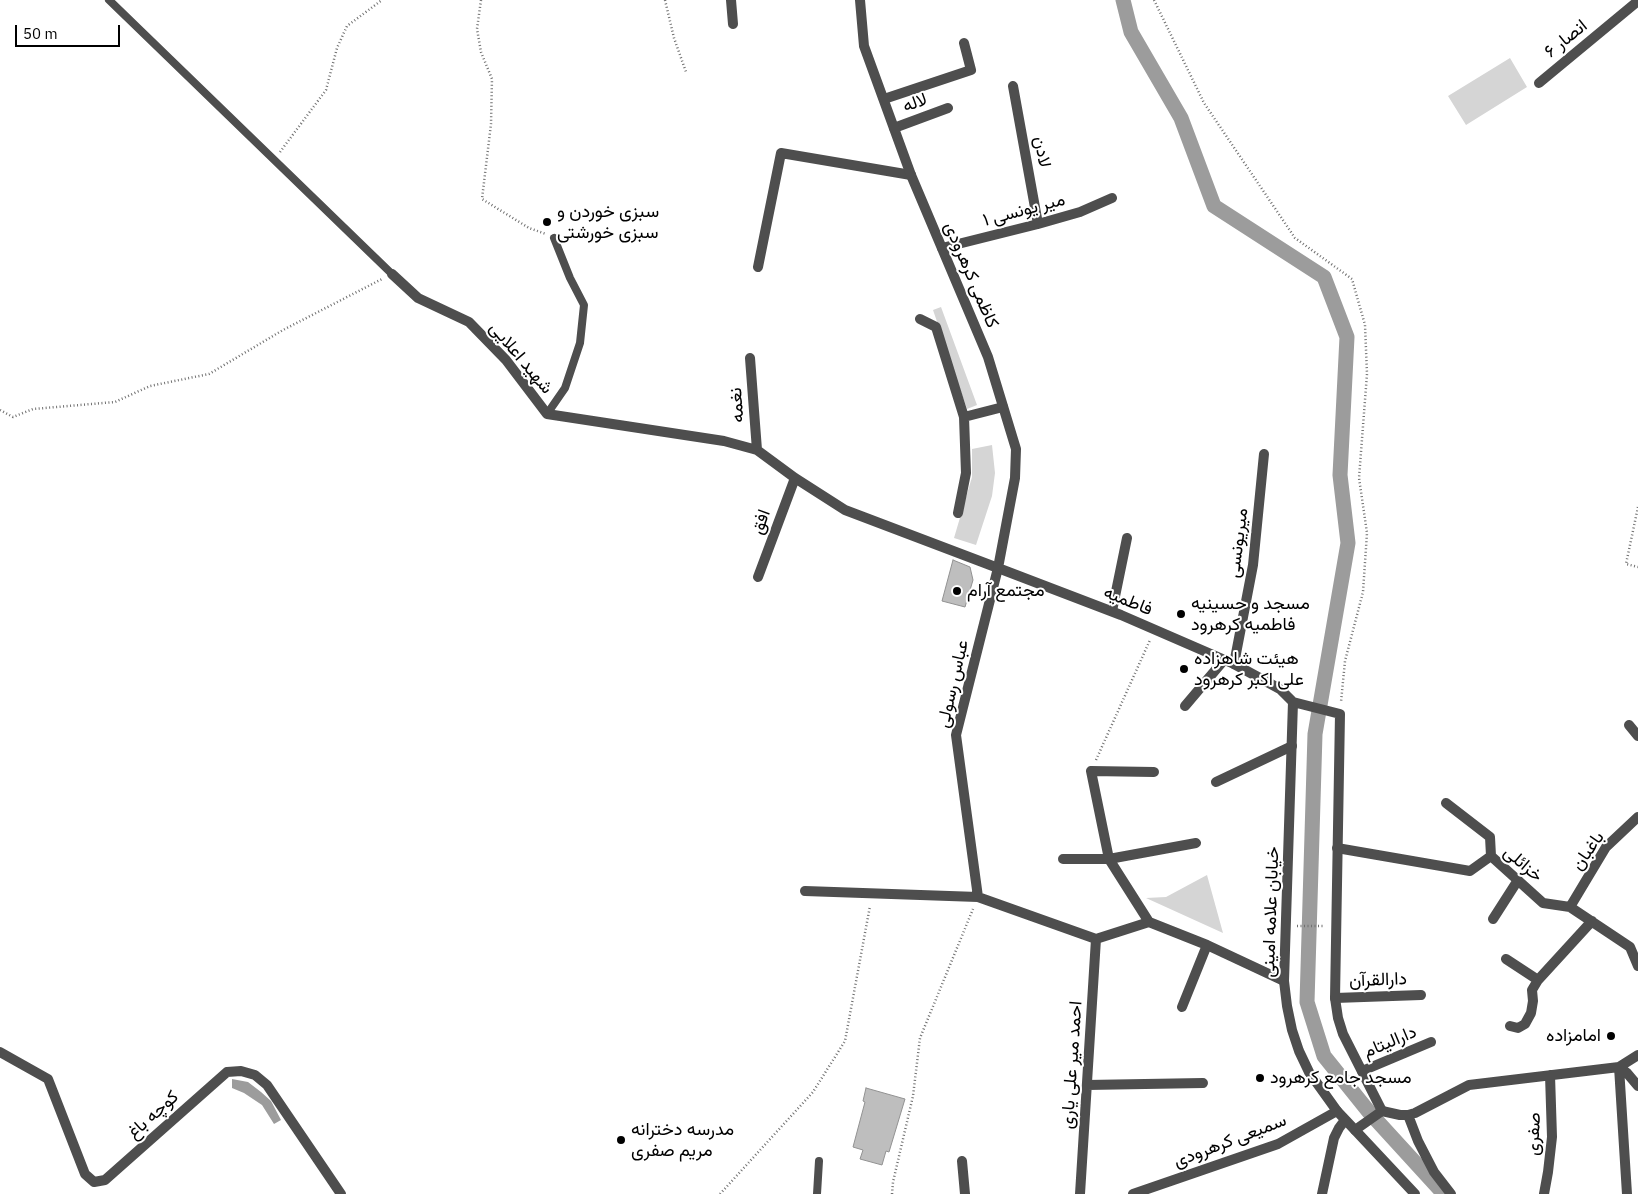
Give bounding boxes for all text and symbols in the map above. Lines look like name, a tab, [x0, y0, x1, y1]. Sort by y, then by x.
scale bar	[18, 15, 122, 47]
street label: انصار ۶	[1540, 15, 1592, 63]
text: 50 m	[23, 24, 58, 43]
street label: لاله	[900, 89, 930, 117]
street label: لادن	[1029, 135, 1055, 169]
street label: میر یونسی ۱	[981, 189, 1067, 231]
place label: سبزی خوردن و سبزی خورشتی	[557, 201, 659, 243]
marker: سبزی خوردن و سبزی خورشتی	[541, 216, 553, 228]
street label: کاظمی کرهرودی	[939, 219, 1003, 331]
street label: شهید اعلایی	[485, 317, 557, 399]
street label: نغمه	[725, 387, 749, 423]
street label: افق	[747, 507, 775, 537]
street label: میریونسی	[1223, 507, 1253, 579]
place label: مجتمع آرام	[967, 580, 1045, 602]
street label: فاطمیه	[1100, 581, 1156, 621]
marker: مجتمع آرام	[951, 585, 963, 597]
place label: مسجد و حسینیه فاطمیه کرهرود	[1191, 593, 1310, 636]
marker: مسجد و حسینیه فاطمیه کرهرود	[1175, 608, 1187, 620]
street label: عباس رسولی	[932, 638, 974, 730]
place label: هیئت شاهزاده علی اکبر کرهرود	[1194, 648, 1304, 691]
marker: هیئت شاهزاده علی اکبر کرهرود	[1178, 663, 1190, 675]
street label: باغبان	[1567, 827, 1609, 875]
street label: خزائلی	[1499, 841, 1547, 887]
street label: خیابان علامه امینی	[1258, 846, 1284, 978]
street label: دارالقرآن	[1349, 968, 1407, 992]
street label: احمد میر علی یاری	[1057, 1000, 1087, 1130]
street label: دارالیتام	[1360, 1021, 1420, 1063]
place label: امامزاده	[1546, 1025, 1601, 1047]
marker: امامزاده	[1605, 1030, 1617, 1042]
place label: مسجد جامع کرهرود	[1270, 1067, 1412, 1089]
marker: مسجد جامع کرهرود	[1254, 1072, 1266, 1084]
street label: کوچه باغ	[123, 1086, 183, 1144]
street label: سمیعی کرهرودی	[1170, 1110, 1290, 1172]
street label: صفری	[1522, 1112, 1546, 1156]
place label: مدرسه دخترانه مریم صفری	[631, 1119, 734, 1162]
marker: مدرسه دخترانه مریم صفری	[615, 1134, 627, 1146]

